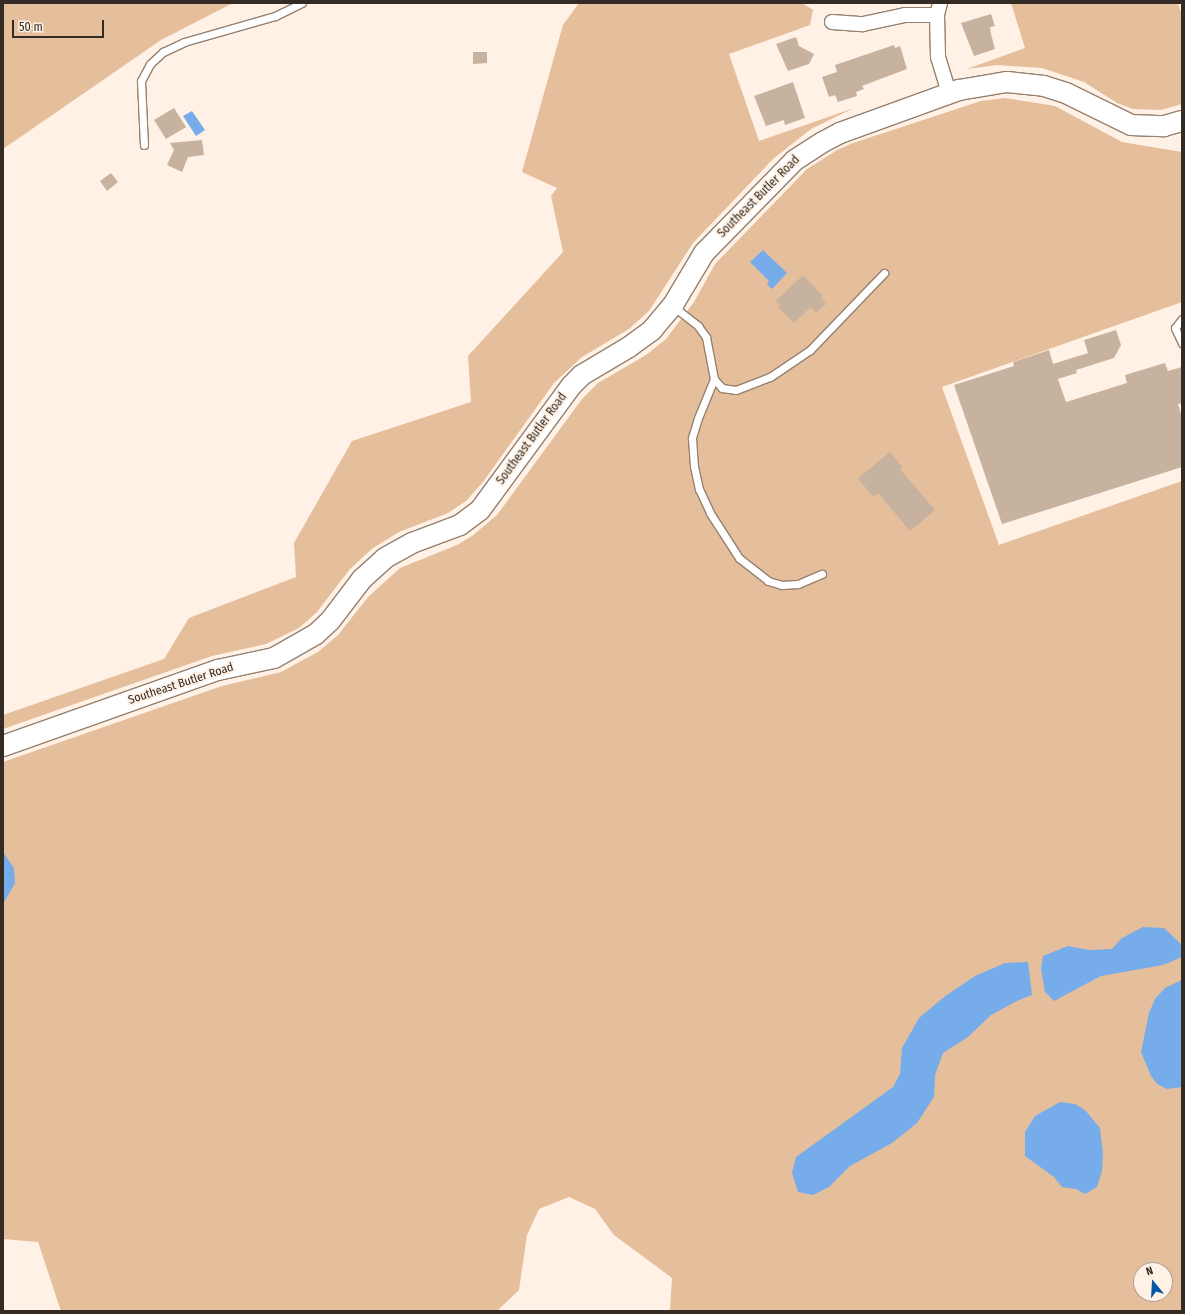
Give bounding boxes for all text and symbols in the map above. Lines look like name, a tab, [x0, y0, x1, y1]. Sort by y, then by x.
scale bar	[14, 12, 106, 38]
text: 50 m	[19, 20, 43, 34]
street label: Southeast Butler Road	[715, 153, 803, 241]
street label: Southeast Butler Road	[494, 390, 570, 488]
street label: Southeast Butler Road	[127, 660, 235, 708]
north arrow	[1133, 1262, 1173, 1302]
text: N	[1144, 1264, 1155, 1278]

